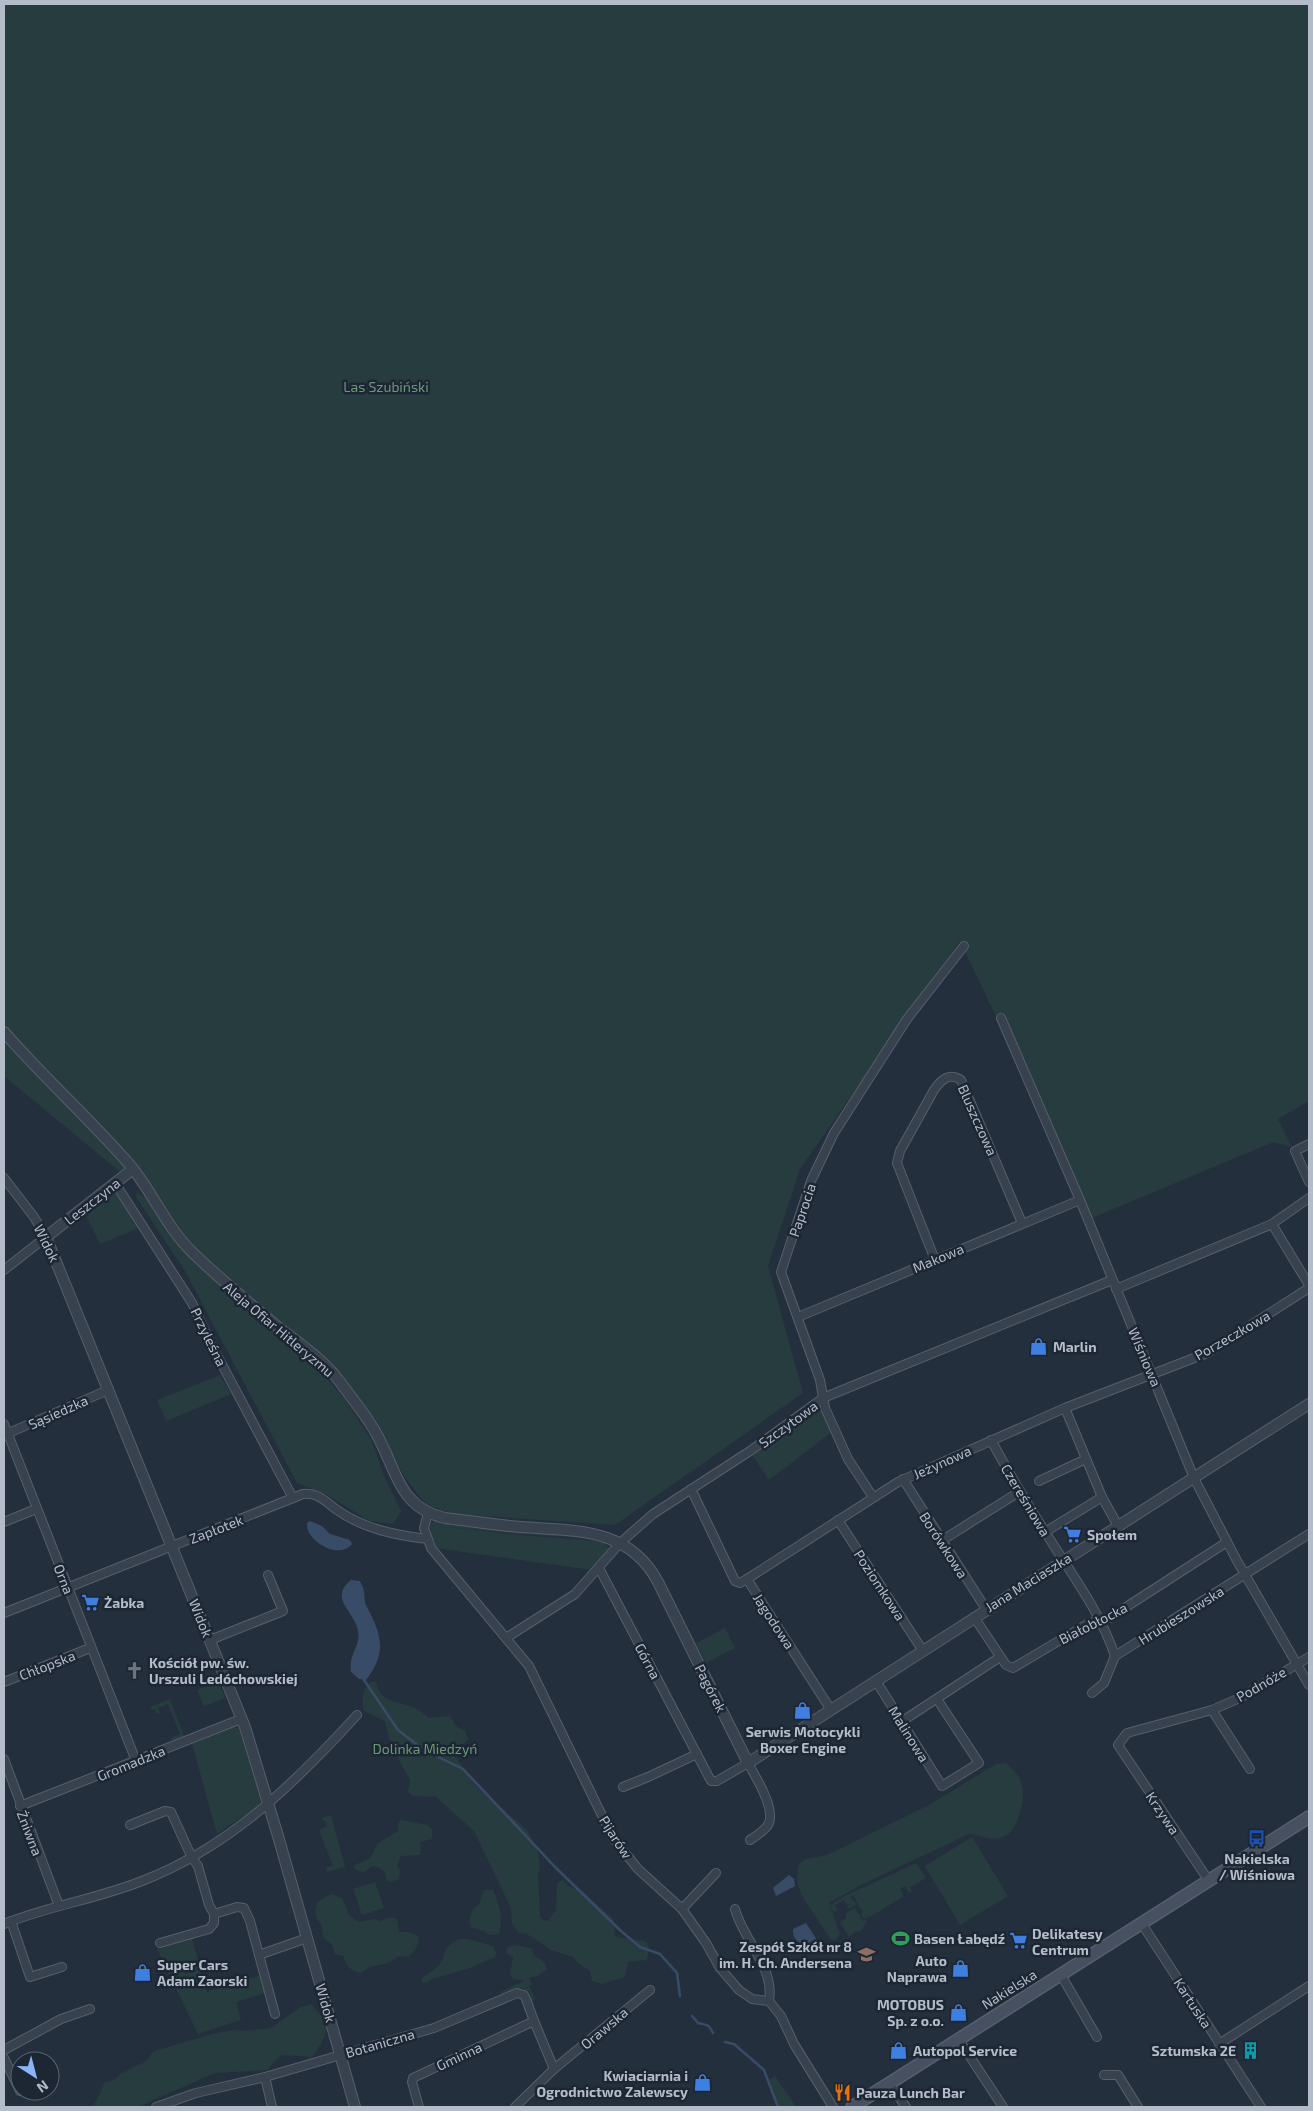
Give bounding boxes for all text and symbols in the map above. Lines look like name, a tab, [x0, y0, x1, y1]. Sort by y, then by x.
park label: Las Szubiński	[343, 378, 429, 395]
street label: Bluszczowa	[955, 1082, 1001, 1158]
street label: Leszczyna	[61, 1174, 123, 1228]
street label: Paprocia	[785, 1181, 819, 1239]
street label: Widok	[31, 1221, 63, 1265]
street label: Makowa	[910, 1240, 966, 1276]
street label: Aleja Ofiar Hitleryzmu	[220, 1278, 338, 1380]
street label: Przyleśna	[188, 1305, 230, 1369]
street label: Porzeczkowa	[1191, 1307, 1273, 1363]
street label: Wiśniowa	[1125, 1325, 1165, 1389]
shop icon: Marlin	[1029, 1336, 1049, 1356]
place label: Marlin	[1053, 1338, 1097, 1355]
street label: Sąsiedzka	[25, 1391, 91, 1433]
street label: Szczytowa	[755, 1397, 821, 1451]
street label: Jeżynowa	[910, 1442, 974, 1482]
street label: Czereśniowa	[998, 1461, 1054, 1539]
street label: Borówkowa	[916, 1509, 972, 1581]
street label: Zapłotek	[187, 1511, 245, 1547]
supermarket icon: Społem	[1063, 1524, 1083, 1544]
place label: Społem	[1087, 1526, 1137, 1543]
street label: Poziomkowa	[851, 1546, 909, 1624]
street label: Jana Maciaszka	[982, 1549, 1074, 1615]
street label: Orna	[50, 1562, 78, 1596]
street label: Hrubieszowska	[1135, 1582, 1227, 1648]
street label: Jagodowa	[750, 1590, 798, 1652]
supermarket icon: Żabka	[80, 1592, 100, 1612]
place label: Żabka	[104, 1594, 144, 1611]
street label: Widok	[186, 1596, 216, 1640]
street label: Białobłocka	[1056, 1598, 1130, 1648]
street label: Górna	[632, 1640, 664, 1682]
street label: Chłopska	[17, 1647, 77, 1683]
place label: Kościół pw. św. Urszuli Ledóchowskiej	[149, 1654, 298, 1687]
church icon: Kościół pw. św. Urszuli Ledóchowskiej	[125, 1660, 145, 1680]
street label: Pagórek	[692, 1661, 730, 1715]
street label: Podnóże	[1233, 1663, 1289, 1705]
shop icon: Serwis Motocykli Boxer Engine	[793, 1701, 813, 1721]
street label: Malinowa	[885, 1703, 933, 1765]
place label: Serwis Motocykli Boxer Engine	[746, 1723, 860, 1756]
park label: Dolinka Miedzyń	[373, 1740, 477, 1757]
street label: Gromadzka	[94, 1742, 168, 1784]
street label: Krzywa	[1143, 1789, 1183, 1837]
street label: Żniwna	[14, 1808, 46, 1858]
street label: Pijarów	[596, 1812, 636, 1862]
bus stop icon: Nakielska / Wiśniowa	[1247, 1828, 1267, 1848]
place label: Nakielska / Wiśniowa	[1219, 1850, 1295, 1883]
place label: Delikatesy Centrum	[1032, 1925, 1103, 1958]
sports icon: Basen Łabędź	[890, 1928, 910, 1948]
place label: Basen Łabędź	[914, 1930, 1005, 1947]
supermarket icon: Delikatesy Centrum	[1008, 1931, 1028, 1951]
place label: Zespół Szkół nr 8 im. H. Ch. Andersena	[719, 1938, 852, 1971]
school or university icon: Zespół Szkół nr 8 im. H. Ch. Andersena	[856, 1944, 876, 1964]
place label: Auto Naprawa	[887, 1952, 947, 1985]
place label: Super Cars Adam Zaorski	[157, 1956, 247, 1989]
shop icon: Auto Naprawa	[951, 1958, 971, 1978]
shop icon: Super Cars Adam Zaorski	[133, 1962, 153, 1982]
street label: Nakielska	[978, 1965, 1040, 2013]
street label: Kartuska	[1170, 1975, 1216, 2031]
street label: Widok	[312, 1981, 340, 2025]
place label: MOTOBUS Sp. z o.o.	[877, 1996, 944, 2029]
shop icon: MOTOBUS Sp. z o.o.	[948, 2002, 968, 2022]
street label: Orawska	[577, 2003, 631, 2053]
street label: Botaniczna	[344, 2025, 416, 2061]
street label: Gminna	[433, 2038, 485, 2074]
shop icon: Autopol Service	[889, 2040, 909, 2060]
building icon: Sztumska 2E	[1240, 2040, 1260, 2060]
place label: Autopol Service	[913, 2042, 1017, 2059]
place label: Sztumska 2E	[1152, 2042, 1236, 2059]
north arrow	[10, 2051, 60, 2101]
place label: Kwiaciarnia i Ogrodnictwo Zalewscy	[536, 2067, 688, 2100]
shop icon: Kwiaciarnia i Ogrodnictwo Zalewscy	[692, 2073, 712, 2093]
text: N	[34, 2077, 52, 2097]
restaurant icon: Pauza Lunch Bar	[832, 2082, 852, 2102]
place label: Pauza Lunch Bar	[856, 2084, 965, 2101]

